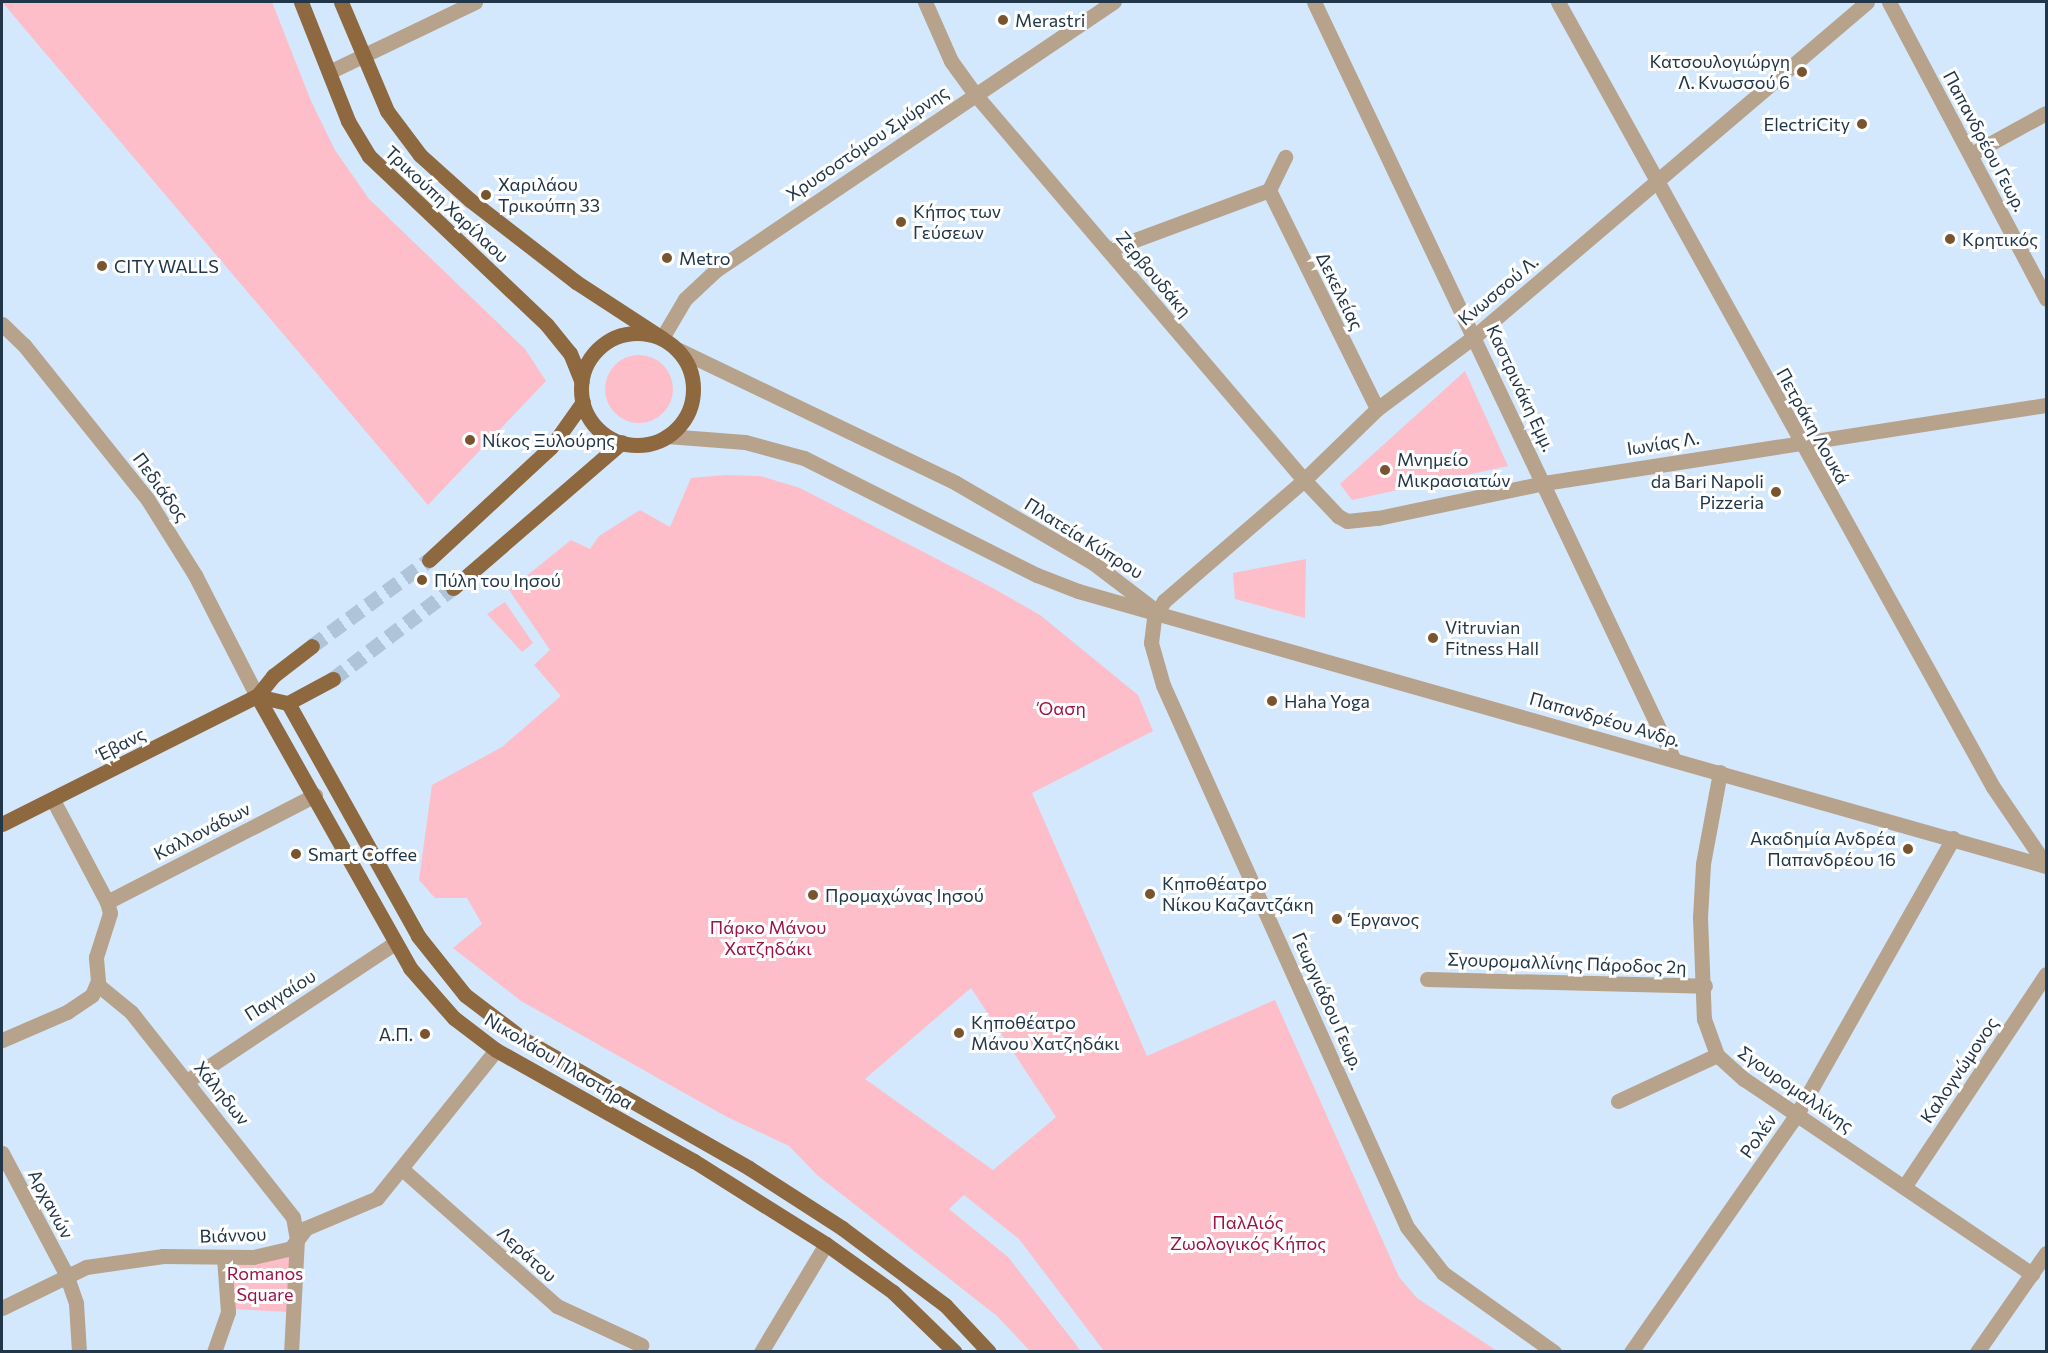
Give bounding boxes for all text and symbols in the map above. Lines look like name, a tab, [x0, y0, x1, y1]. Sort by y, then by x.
place label: Merastri	[1015, 9, 1085, 31]
marker: Merastri	[996, 13, 1010, 27]
place label: Κατσουλογιώργη Λ. Κνωσσού 6	[1650, 51, 1790, 94]
marker: Κατσουλογιώργη Λ. Κνωσσού 6	[1795, 65, 1809, 79]
street label: Παπανδρέου Γεωρ.	[1939, 67, 2031, 215]
street label: Χρυσοστόμου Σμύρνης	[782, 81, 952, 205]
place label: ElectriCity	[1764, 113, 1850, 135]
marker: ElectriCity	[1855, 117, 1869, 131]
street label: Τρικούπη Χαρίλαου	[381, 141, 513, 267]
place label: Χαριλάου Τρικούπη 33	[498, 174, 600, 216]
marker: Χαριλάου Τρικούπη 33	[479, 188, 493, 202]
place label: Κήπος των Γεύσεων	[913, 201, 1001, 244]
marker: Κήπος των Γεύσεων	[894, 215, 908, 229]
street label: Ζερβουδάκη	[1112, 227, 1196, 321]
place label: Κρητικός	[1962, 228, 2038, 250]
marker: Κρητικός	[1943, 232, 1957, 246]
place label: Metro	[679, 247, 731, 269]
street label: Δεκελείας	[1312, 248, 1368, 334]
street label: Κνωσσού Λ.	[1454, 250, 1542, 330]
marker: Metro	[660, 251, 674, 265]
place label: CITY WALLS	[114, 255, 219, 277]
marker: CITY WALLS	[95, 259, 109, 273]
street label: Καστρινάκη Εμμ.	[1482, 321, 1560, 455]
street label: Πετράκη Λουκά	[1772, 364, 1854, 488]
street label: Ιωνίας Λ.	[1625, 427, 1701, 459]
place label: Νίκος Ξυλούρης	[482, 429, 615, 451]
marker: Νίκος Ξυλούρης	[463, 433, 477, 447]
street label: Πεδιάδος	[129, 448, 193, 526]
place label: Μνημείο Μικρασιατών	[1397, 449, 1510, 492]
marker: Μνημείο Μικρασιατών	[1378, 463, 1392, 477]
place label: da Bari Napoli Pizzeria	[1651, 471, 1764, 514]
marker: da Bari Napoli Pizzeria	[1769, 485, 1783, 499]
street label: Πλατεία Κύπρου	[1021, 493, 1147, 583]
place label: Πύλη του Ιησού	[434, 569, 561, 591]
marker: Πύλη του Ιησού	[415, 573, 429, 587]
place label: Vitruvian Fitness Hall	[1445, 617, 1539, 660]
marker: Vitruvian Fitness Hall	[1426, 631, 1440, 645]
street label: Παπανδρέου Ανδρ.	[1527, 687, 1683, 751]
place label: Haha Yoga	[1284, 690, 1370, 712]
marker: Haha Yoga	[1265, 694, 1279, 708]
park label: Όαση	[1038, 697, 1086, 719]
street label: Έβανς	[93, 723, 149, 765]
street label: Καλλονάδων	[150, 797, 254, 865]
place label: Ακαδημία Ανδρέα Παπανδρέου 16	[1750, 828, 1896, 870]
marker: Ακαδημία Ανδρέα Παπανδρέου 16	[1901, 842, 1915, 856]
place label: Smart Coffee	[308, 843, 417, 865]
marker: Smart Coffee	[289, 847, 303, 861]
place label: Κηποθέατρο Νίκου Καζαντζάκη	[1162, 873, 1314, 916]
place label: Προμαχώνας Ιησού	[825, 884, 984, 906]
marker: Κηποθέατρο Νίκου Καζαντζάκη	[1143, 887, 1157, 901]
marker: Προμαχώνας Ιησού	[806, 888, 820, 902]
place label: Έργανος	[1349, 908, 1420, 930]
marker: Έργανος	[1330, 912, 1344, 926]
park label: Πάρκο Μάνου Χατζηδάκι	[710, 917, 826, 960]
street label: Γεωργιάδου Γεωρ.	[1288, 929, 1368, 1073]
street label: Σγουρομαλλίνης Πάροδος 2η	[1447, 948, 1687, 978]
street label: Παγγαίου	[240, 965, 320, 1025]
street label: Νικολάου Πλαστήρα	[481, 1008, 637, 1114]
place label: Κηποθέατρο Μάνου Χατζηδάκι	[971, 1012, 1120, 1054]
street label: Καλογνώμονος	[1916, 1013, 2002, 1127]
place label: Α.Π.	[379, 1023, 413, 1045]
marker: Κηποθέατρο Μάνου Χατζηδάκι	[952, 1026, 966, 1040]
marker: Α.Π.	[418, 1027, 432, 1041]
street label: Σγουρομαλλίνης	[1734, 1041, 1858, 1137]
street label: Χάληδων	[190, 1057, 254, 1129]
street label: Ρολέν	[1735, 1110, 1781, 1162]
street label: Αρχανών	[24, 1166, 78, 1242]
park label: ΠαλΑιός Ζωολογικός Κήπος	[1170, 1212, 1326, 1254]
street label: Λεράτου	[493, 1222, 561, 1286]
street label: Βιάννου	[199, 1223, 267, 1247]
park label: Romanos Square	[227, 1263, 303, 1306]

